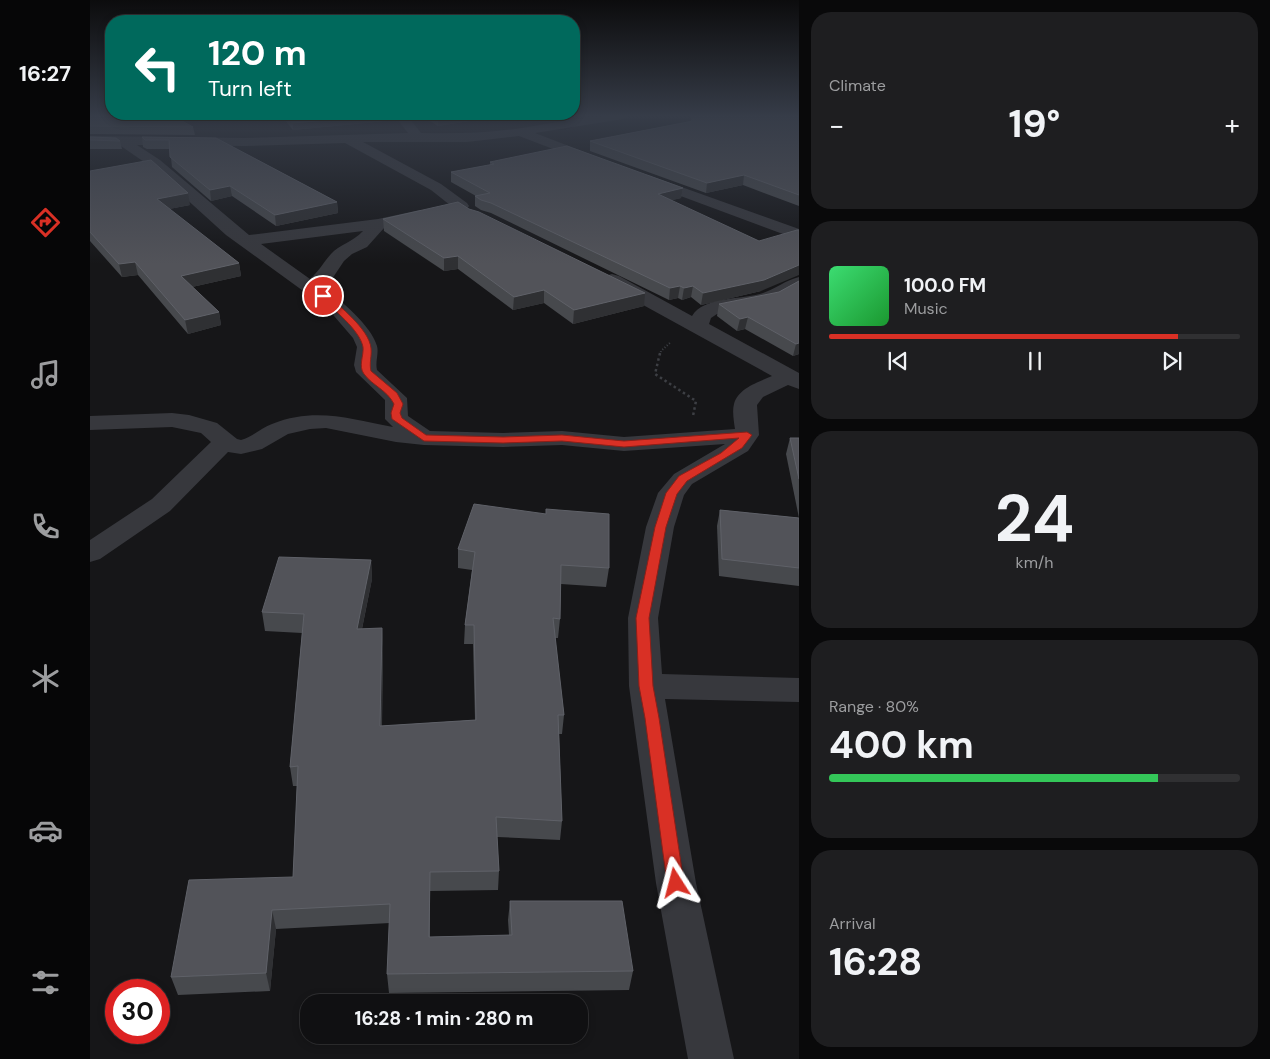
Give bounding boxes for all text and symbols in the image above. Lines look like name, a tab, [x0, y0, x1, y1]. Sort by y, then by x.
text: 120 m	[208, 30, 307, 76]
icon: left	[125, 35, 190, 100]
text: 16:27	[19, 59, 71, 88]
text: Turn left	[208, 74, 292, 103]
text: Climate	[829, 75, 886, 96]
text: 19°	[1009, 99, 1060, 149]
text: −	[829, 107, 844, 144]
text: +	[1225, 107, 1240, 144]
icon: directions	[28, 205, 63, 240]
text: 100.0 FM	[904, 273, 986, 298]
pin	[302, 275, 344, 317]
icon: arrive	[309, 282, 337, 310]
text: Music	[904, 298, 948, 319]
icon: previous	[884, 347, 912, 375]
icon: pause	[1021, 347, 1049, 375]
icon: next	[1158, 347, 1186, 375]
icon: music	[28, 357, 63, 392]
text: 24	[995, 477, 1074, 561]
icon: phone	[28, 509, 63, 544]
text: km/h	[1016, 552, 1053, 573]
icon: climate	[28, 661, 63, 696]
text: Range · 80%	[829, 696, 919, 717]
text: 400 km	[829, 720, 974, 770]
icon: car	[28, 813, 63, 848]
position arrow	[649, 856, 701, 908]
text: Arrival	[829, 913, 876, 934]
text: 16:28	[829, 937, 922, 987]
icon: filters	[28, 965, 63, 1000]
speed limit sign: 30	[105, 979, 170, 1044]
text: 16:28 · 1 min · 280 m	[355, 1006, 533, 1031]

